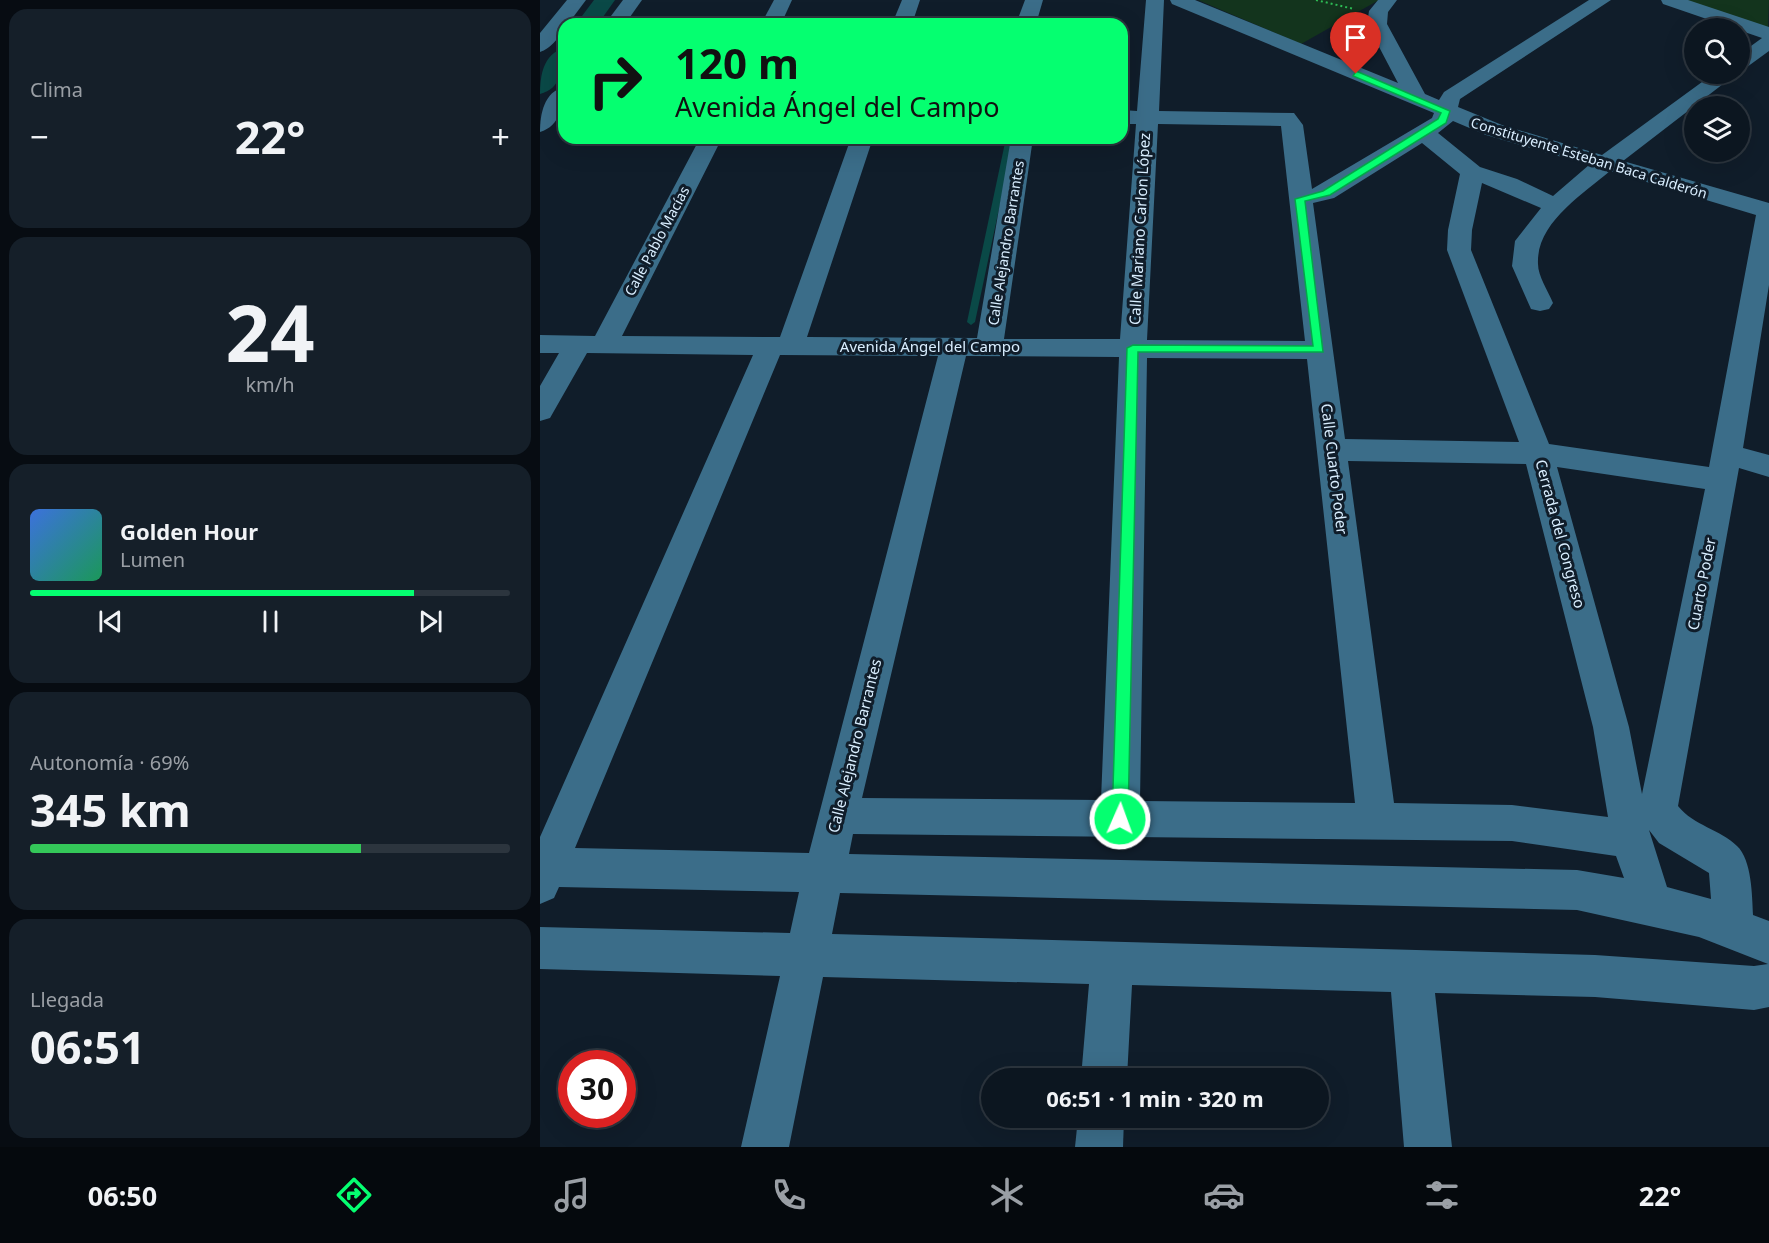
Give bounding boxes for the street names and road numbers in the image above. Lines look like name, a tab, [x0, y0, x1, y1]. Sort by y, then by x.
street label: Constituyente Esteban Baca Calderón	[1469, 112, 1710, 203]
street label: Calle Mariano Carlon López	[1124, 132, 1154, 326]
street label: Calle Alejandro Barrantes	[983, 159, 1028, 327]
street label: Calle Pablo Macías	[620, 182, 694, 299]
street label: Avenida Ángel del Campo	[840, 336, 1020, 356]
street label: Calle Cuarto Poder	[1317, 402, 1353, 535]
street label: Cerrada del Congreso	[1531, 457, 1590, 610]
street label: Cuarto Poder	[1682, 536, 1720, 632]
street label: Calle Alejandro Barrantes	[823, 657, 885, 835]

